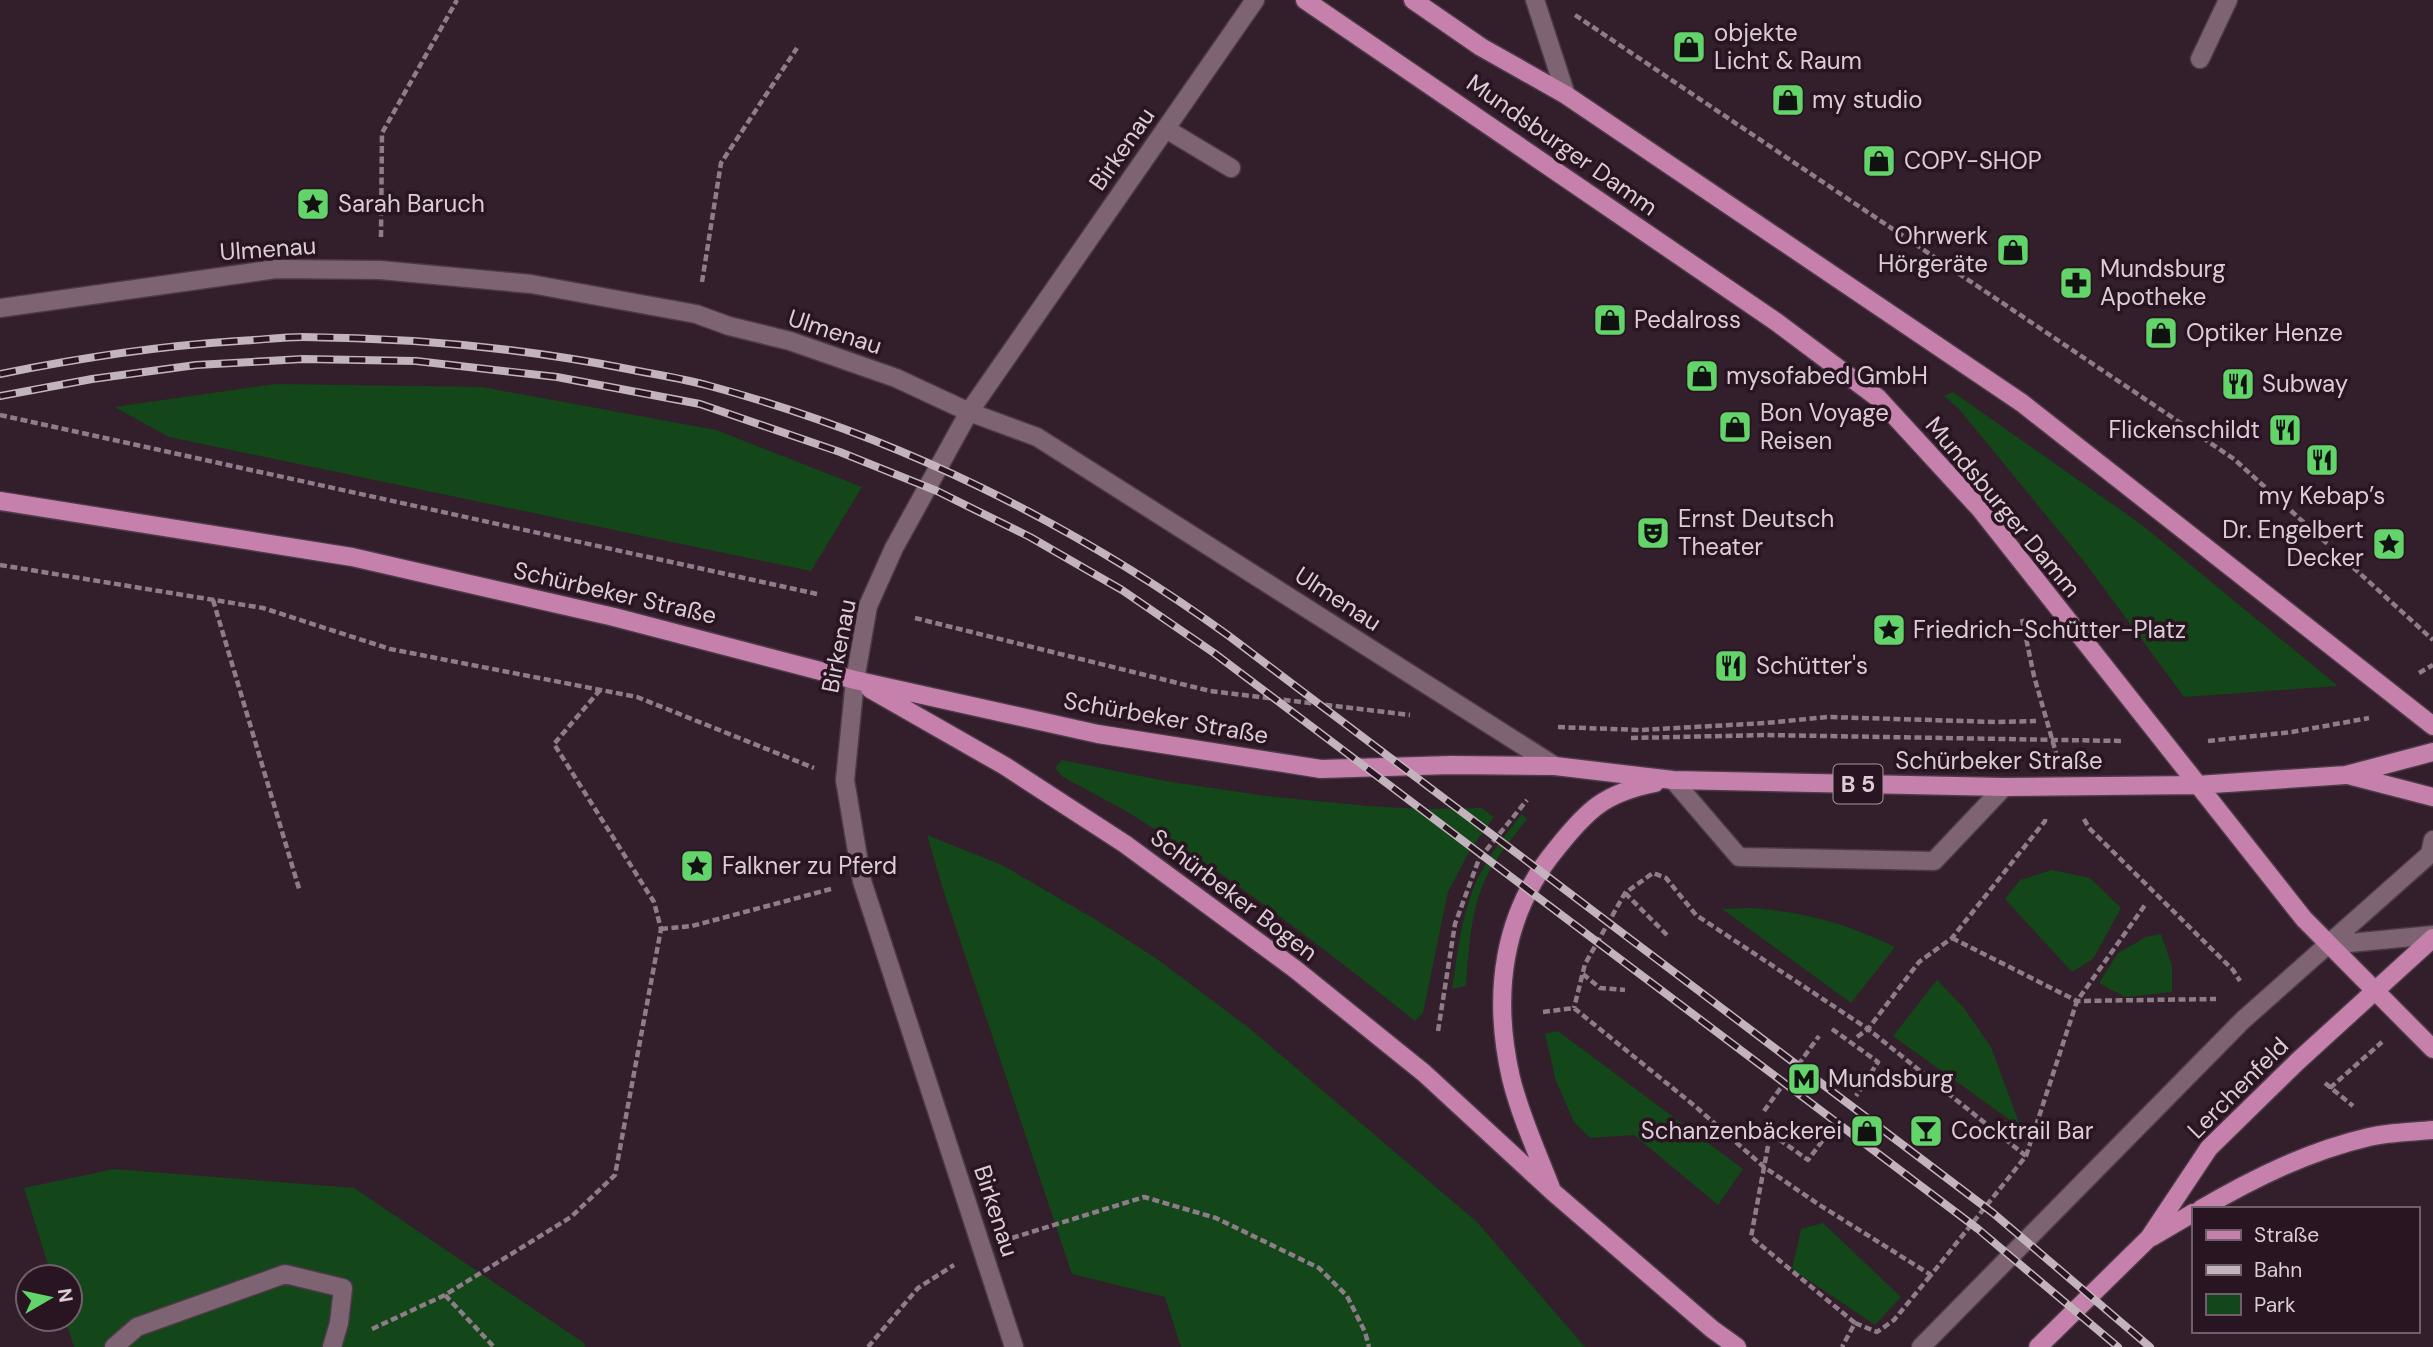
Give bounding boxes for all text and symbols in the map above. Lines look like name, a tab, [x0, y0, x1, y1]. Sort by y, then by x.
place label: objekte Licht & Raum	[1714, 17, 1862, 76]
shop icon: objekte Licht & Raum	[1670, 28, 1708, 66]
street label: Mundsburger Damm	[1461, 67, 1664, 222]
shop icon: my studio	[1769, 81, 1807, 119]
place label: my studio	[1812, 84, 1922, 115]
street label: Birkenau	[1082, 101, 1161, 196]
shop icon: COPY-SHOP	[1860, 142, 1898, 180]
place label: COPY-SHOP	[1904, 145, 2042, 176]
place icon: Sarah Baruch	[294, 185, 332, 223]
place label: Sarah Baruch	[338, 188, 485, 219]
place label: Ohrwerk Hörgeräte	[1878, 220, 1988, 279]
street label: Ulmenau	[219, 230, 317, 267]
shop icon: Ohrwerk Hörgeräte	[1994, 231, 2032, 269]
place label: Mundsburg Apotheke	[2100, 253, 2226, 312]
pharmacy icon: Mundsburg Apotheke	[2057, 264, 2095, 302]
shop icon: Pedalross	[1591, 301, 1629, 339]
street label: Ulmenau	[784, 302, 886, 361]
place label: Pedalross	[1634, 304, 1741, 335]
shop icon: Optiker Henze	[2142, 314, 2180, 352]
place label: Optiker Henze	[2186, 317, 2343, 348]
shop icon: mysofabed GmbH	[1683, 357, 1721, 395]
place label: mysofabed GmbH	[1726, 360, 1928, 391]
restaurant icon: Subway	[2219, 365, 2257, 403]
place label: Subway	[2262, 368, 2348, 399]
place label: Bon Voyage Reisen	[1760, 397, 1889, 456]
shop icon: Bon Voyage Reisen	[1716, 408, 1754, 446]
street label: Mundsburger Damm	[1919, 410, 2088, 603]
restaurant icon: Flickenschildt	[2266, 411, 2304, 449]
place label: Flickenschildt	[2109, 414, 2260, 445]
restaurant icon: my Kebap’s	[2303, 441, 2341, 479]
place label: my Kebap’s	[2259, 480, 2385, 511]
place label: Ernst Deutsch Theater	[1678, 503, 1834, 562]
theatre icon: Ernst Deutsch Theater	[1634, 514, 1672, 552]
place label: Dr. Engelbert Decker	[2222, 514, 2364, 573]
place icon: Dr. Engelbert Decker	[2370, 525, 2408, 563]
street label: Schürbeker Straße	[511, 554, 720, 631]
street label: Ulmenau	[1289, 559, 1387, 638]
street label: Birkenau	[814, 597, 863, 695]
place icon: Friedrich-Schütter-Platz	[1870, 611, 1908, 649]
place label: Friedrich-Schütter-Platz	[1913, 614, 2186, 645]
restaurant icon: Schütter's	[1712, 647, 1750, 685]
place label: Schütter's	[1756, 650, 1868, 681]
street label: Schürbeker Straße	[1061, 684, 1271, 751]
street label: Schürbeker Straße	[1895, 745, 2103, 776]
road number: B 5	[1834, 764, 1882, 804]
street label: Schürbeker Bogen	[1145, 822, 1324, 968]
place icon: Falkner zu Pferd	[678, 847, 716, 885]
place label: Falkner zu Pferd	[722, 850, 897, 881]
street label: Lerchenfeld	[2180, 1030, 2295, 1145]
metro station icon: Mundsburg	[1785, 1060, 1823, 1098]
place label: Mundsburg	[1828, 1063, 1954, 1094]
shop icon: Schanzenbäckerei	[1848, 1112, 1886, 1150]
bar icon: Cocktrail Bar	[1907, 1112, 1945, 1150]
place label: Schanzenbäckerei	[1641, 1115, 1842, 1146]
place label: Cocktrail Bar	[1951, 1115, 2094, 1146]
street label: Birkenau	[967, 1161, 1026, 1261]
legend	[2192, 1207, 2419, 1333]
text: Straße	[2254, 1221, 2319, 1249]
text: Bahn	[2254, 1256, 2302, 1284]
north arrow	[14, 1263, 84, 1333]
text: N	[52, 1287, 79, 1304]
text: Park	[2254, 1291, 2296, 1319]

